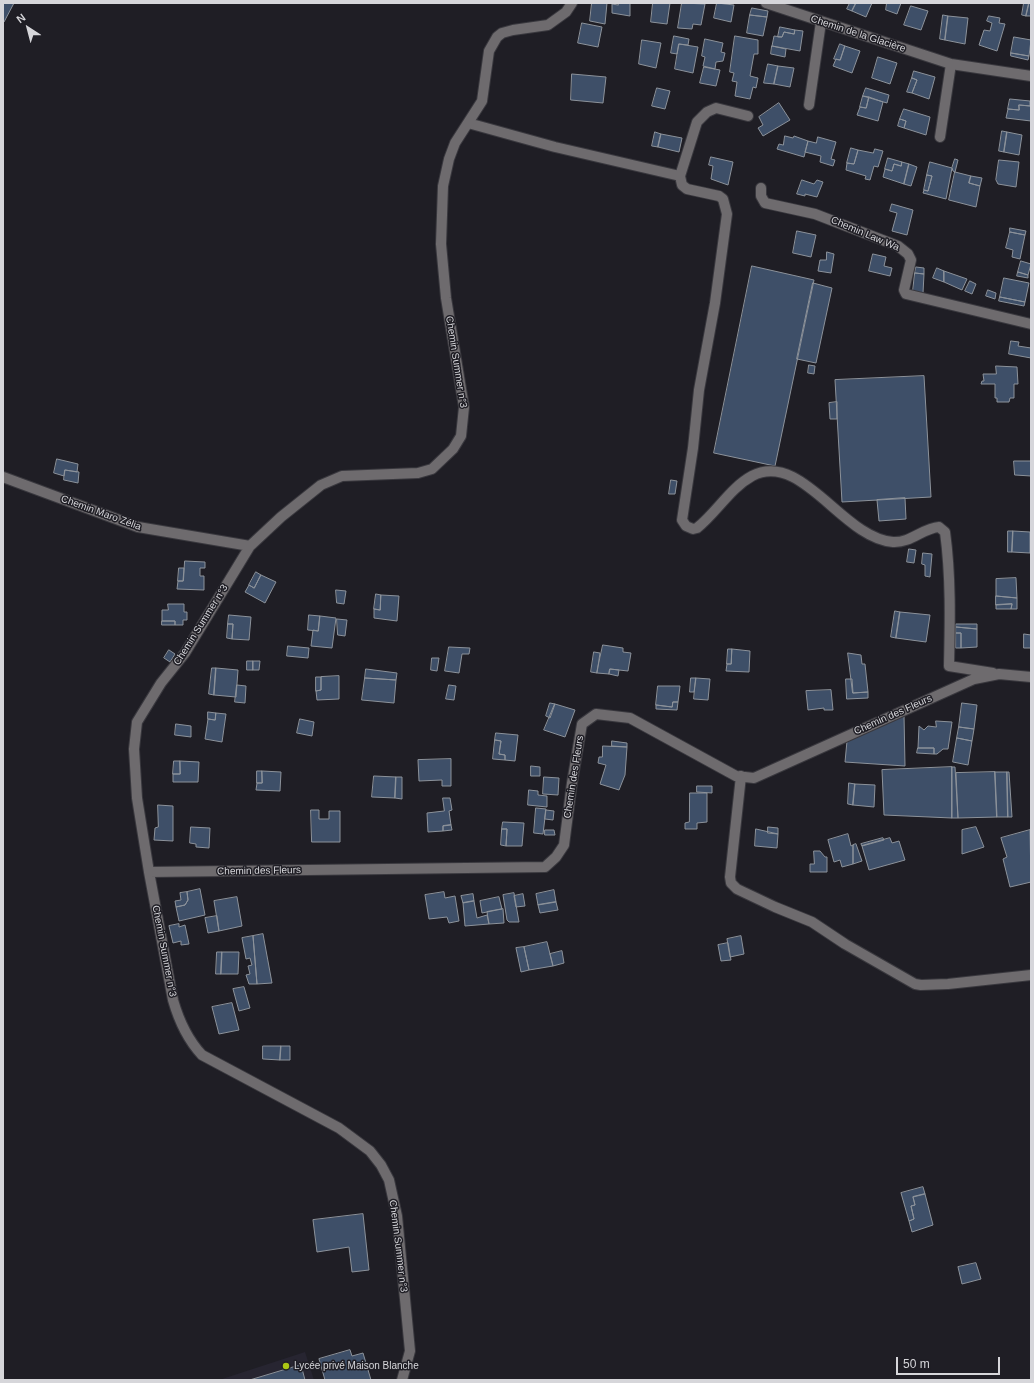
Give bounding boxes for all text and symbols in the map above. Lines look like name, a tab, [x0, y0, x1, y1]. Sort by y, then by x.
north arrow	[8, 8, 48, 48]
text: N	[14, 11, 28, 25]
street label: Chemin de la Glacière	[809, 13, 907, 55]
street label: Chemin Law Wa	[829, 214, 901, 254]
street label: Chemin Summer n°3	[443, 315, 469, 409]
street label: Chemin Maro Zélia	[59, 493, 143, 533]
street label: Chemin Summer n°3	[171, 582, 231, 668]
street label: Chemin des Fleurs	[852, 692, 934, 738]
street label: Chemin des Fleurs	[562, 735, 586, 819]
street label: Chemin des Fleurs	[217, 864, 301, 878]
street label: Chemin Summer n°3	[149, 904, 179, 998]
street label: Chemin Summer n°3	[386, 1199, 410, 1293]
scale bar	[898, 1349, 1002, 1375]
text: 50 m	[903, 1357, 930, 1371]
place label: Lycée privé Maison Blanche	[294, 1360, 419, 1372]
marker: Lycée privé Maison Blanche	[281, 1361, 291, 1371]

